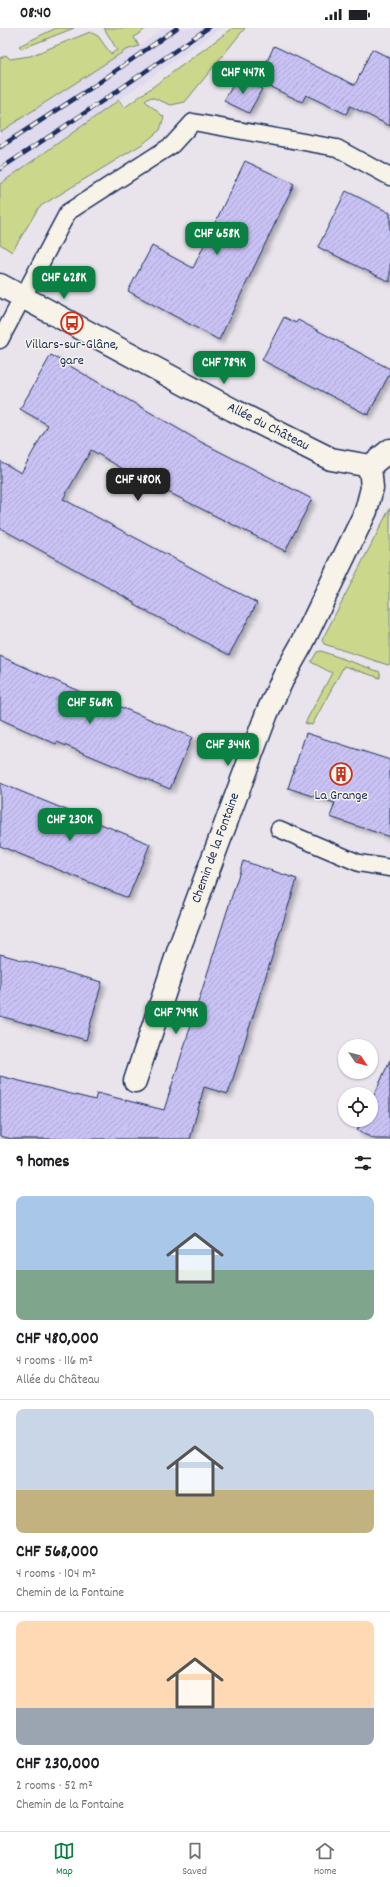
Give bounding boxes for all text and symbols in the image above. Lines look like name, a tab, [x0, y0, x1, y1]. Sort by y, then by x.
text: 08:40	[20, 3, 51, 25]
pin: CHF 447K	[202, 61, 284, 95]
text: CHF 447K	[221, 64, 265, 83]
pin: CHF 658K	[176, 222, 258, 256]
text: CHF 658K	[194, 225, 240, 244]
pin: CHF 628K	[23, 266, 105, 300]
text: CHF 628K	[41, 269, 87, 288]
bus stop icon: Villars-sur-Glâne, gare	[59, 310, 85, 336]
place label: Villars-sur-Glâne, gare	[26, 335, 119, 371]
pin: CHF 789K	[183, 351, 265, 385]
text: CHF 789K	[202, 354, 246, 373]
street label: Allée du Château	[223, 398, 313, 456]
pin: CHF 480K	[97, 468, 179, 502]
text: CHF 480K	[115, 471, 161, 490]
pin: CHF 568K	[49, 691, 131, 725]
text: CHF 568K	[67, 694, 113, 713]
pin: CHF 344K	[187, 733, 269, 767]
text: CHF 344K	[206, 736, 250, 755]
building icon: La Grange	[328, 761, 354, 787]
place label: La Grange	[314, 786, 368, 806]
street label: Chemin de la Fontaine	[187, 790, 245, 906]
pin: CHF 230K	[29, 808, 111, 842]
text: CHF 230K	[47, 811, 93, 830]
pin: CHF 749K	[135, 1001, 217, 1035]
text: CHF 749K	[154, 1004, 198, 1023]
north arrow	[338, 1039, 378, 1079]
map controls	[338, 1039, 378, 1127]
button: locate	[338, 1087, 378, 1127]
text: 9 homes	[16, 1151, 69, 1175]
icon: filters	[352, 1152, 374, 1174]
icon: home	[159, 1222, 231, 1294]
text: CHF 480,000	[16, 1328, 99, 1352]
text: 4 rooms · 116 m²	[16, 1352, 93, 1371]
text: Allée du Château	[16, 1371, 99, 1390]
icon: home	[159, 1435, 231, 1507]
text: CHF 568,000	[16, 1541, 99, 1565]
text: 4 rooms · 104 m²	[16, 1565, 96, 1584]
text: Chemin de la Fontaine	[16, 1584, 124, 1603]
icon: home	[159, 1647, 231, 1719]
text: CHF 230,000	[16, 1753, 100, 1777]
text: 2 rooms · 52 m²	[16, 1777, 93, 1796]
text: Chemin de la Fontaine	[16, 1796, 124, 1815]
tab: Map	[53, 1840, 75, 1880]
tab: Saved	[182, 1840, 207, 1880]
tab: Home	[314, 1840, 337, 1880]

